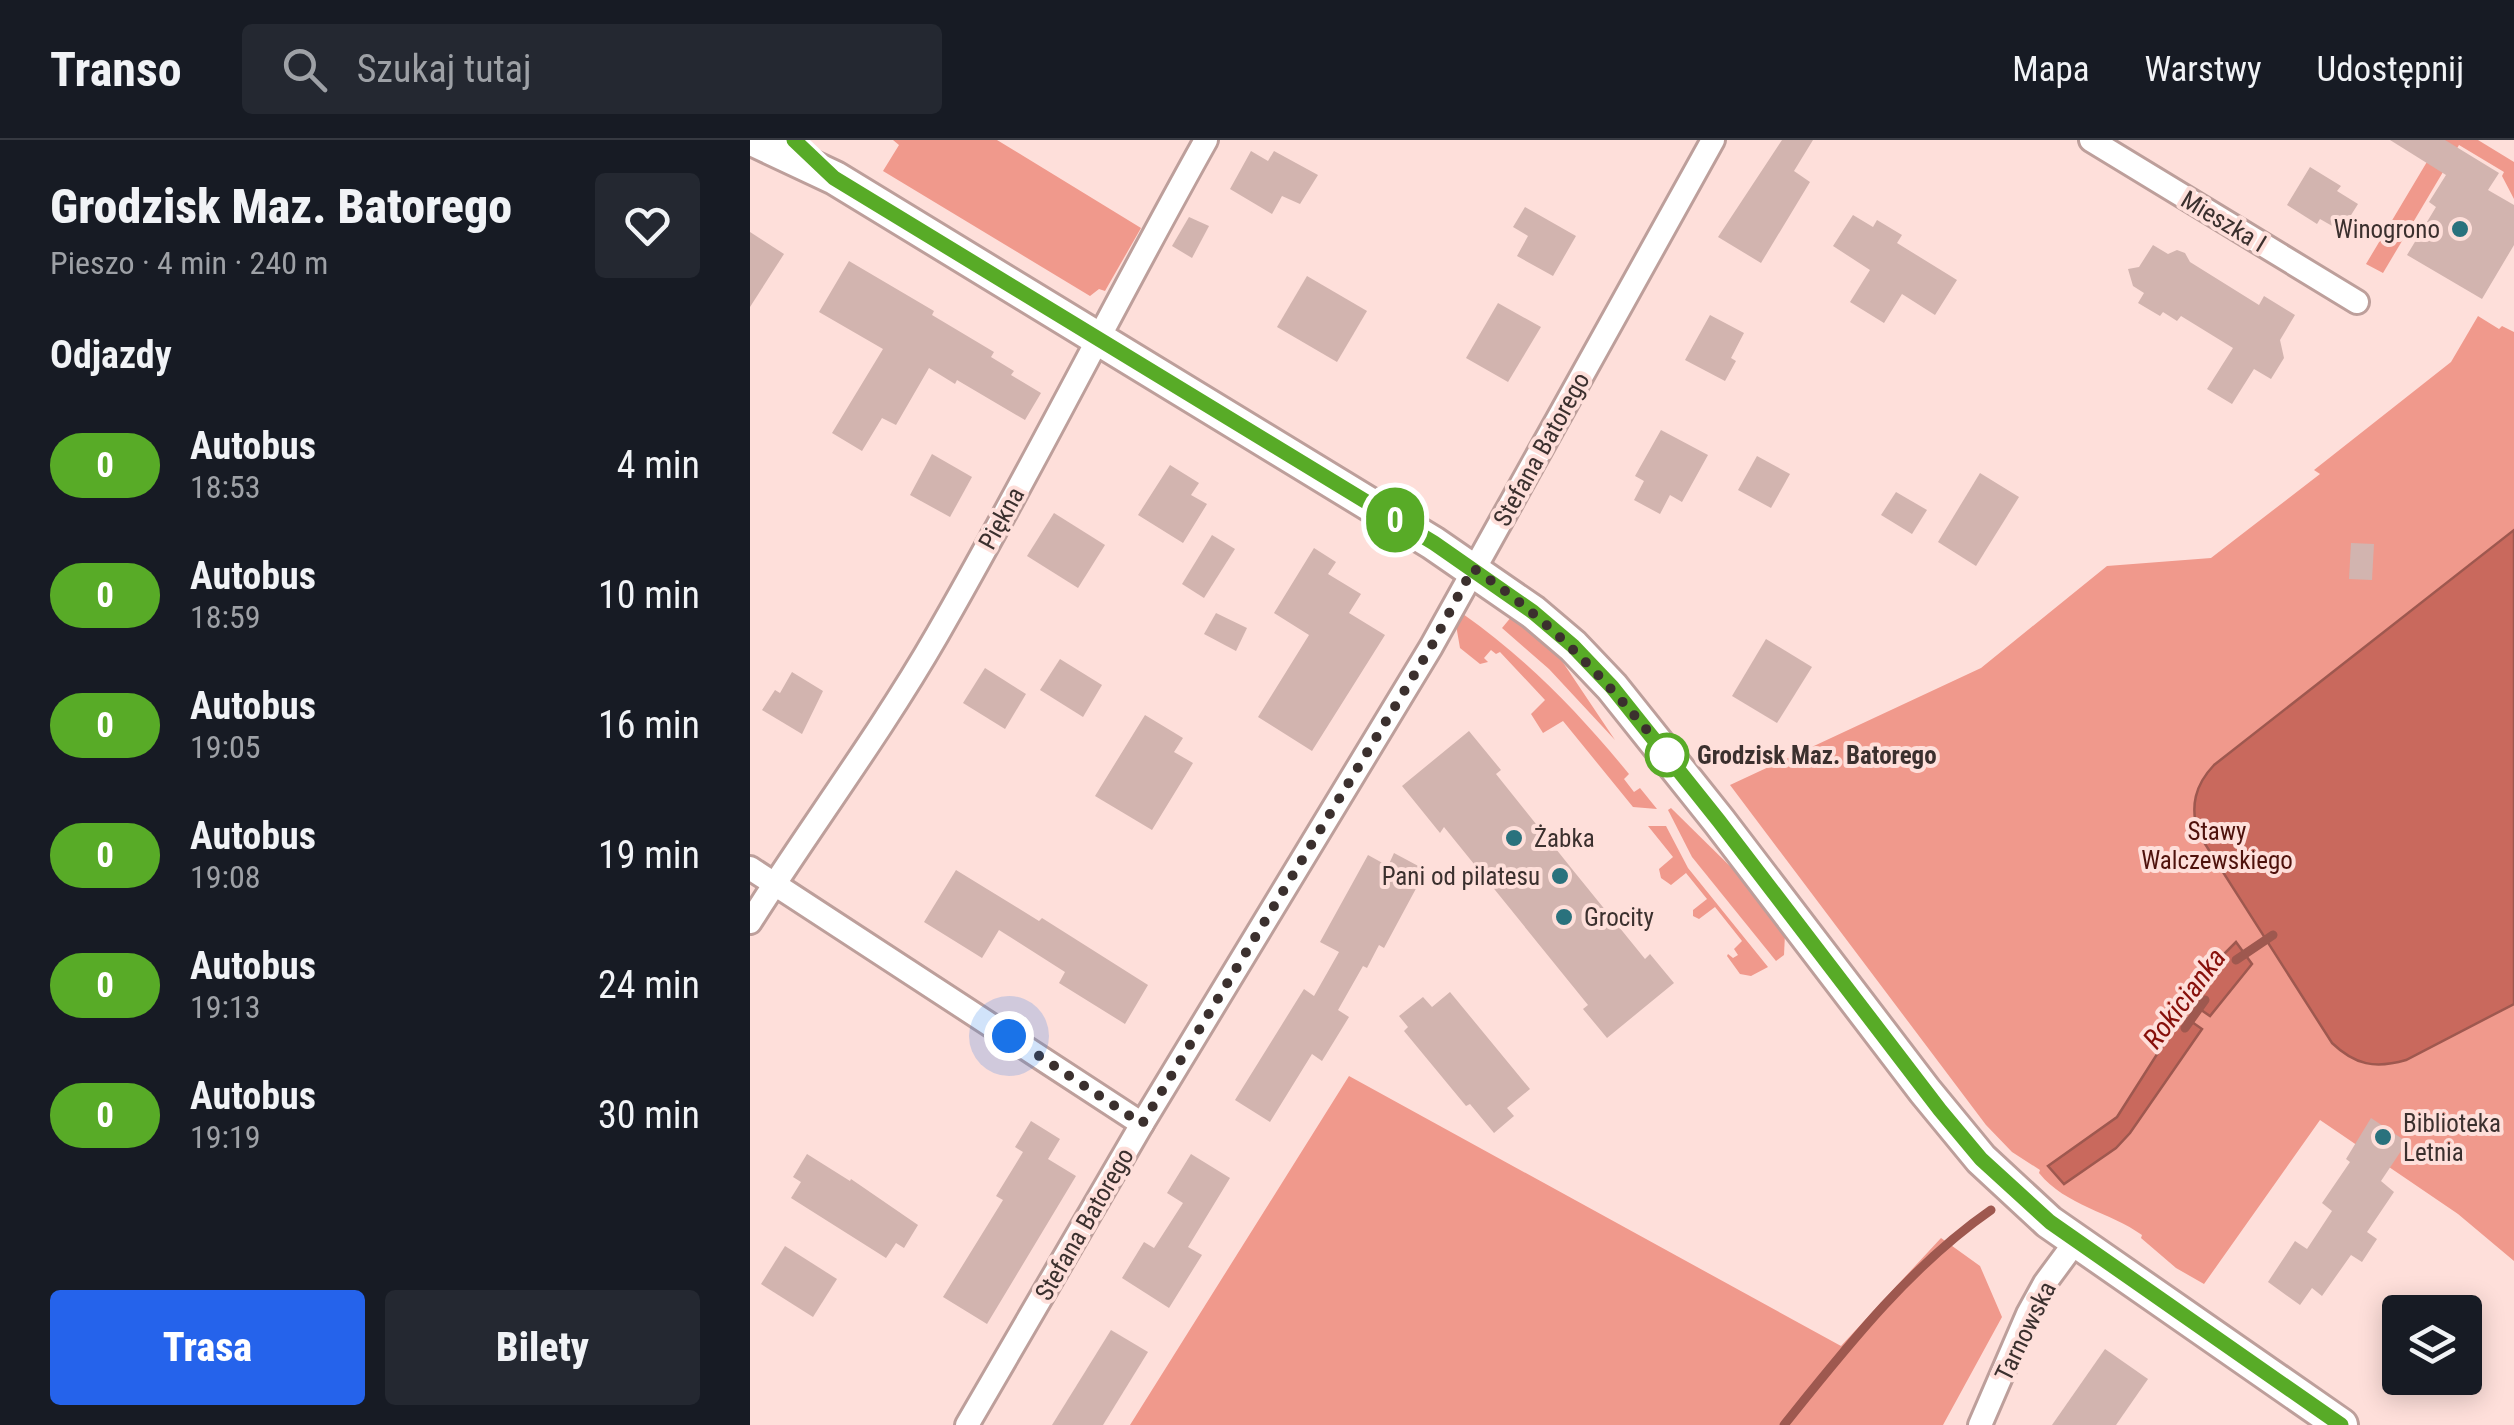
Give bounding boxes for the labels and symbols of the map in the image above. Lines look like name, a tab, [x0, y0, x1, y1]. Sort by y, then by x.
street label: Mieszka I	[2176, 185, 2271, 258]
place label: Winogrono	[2334, 215, 2440, 244]
marker: Winogrono	[2449, 218, 2471, 240]
street label: Stefana Batorego	[1487, 367, 1596, 531]
street label: Piękna	[973, 482, 1030, 554]
line badge: 0	[1362, 488, 1428, 552]
marker: Grodzisk Maz. Batorego	[1646, 734, 1688, 776]
place label: Grodzisk Maz. Batorego	[1697, 741, 1937, 770]
park label: Stawy Walczewskiego	[2141, 817, 2293, 875]
place label: Żabka	[1534, 824, 1595, 853]
marker: Żabka	[1503, 827, 1525, 849]
place label: Pani od pilatesu	[1382, 862, 1540, 891]
marker: Pani od pilatesu	[1549, 865, 1571, 887]
place label: Grocity	[1584, 903, 1654, 932]
marker: Grocity	[1553, 906, 1575, 928]
water label: Rokicianka	[2136, 942, 2233, 1055]
your location	[984, 1011, 1034, 1061]
place label: Biblioteka Letnia	[2403, 1109, 2501, 1167]
marker: Biblioteka Letnia	[2372, 1126, 2394, 1148]
street label: Stefana Batorego	[1029, 1143, 1140, 1306]
street label: Tarnowska	[1989, 1277, 2062, 1386]

